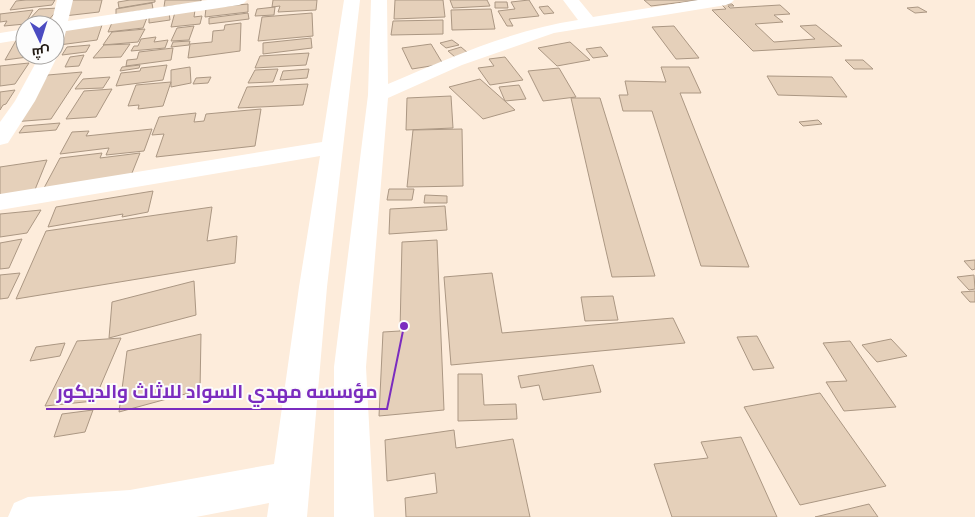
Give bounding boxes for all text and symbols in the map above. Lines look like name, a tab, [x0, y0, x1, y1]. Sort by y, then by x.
north arrow	[15, 15, 65, 65]
text: ش	[31, 43, 51, 64]
callout: مؤسسه مهدي السواد للاثاث والديكور	[46, 375, 387, 409]
text: مؤسسه مهدي السواد للاثاث والديكور	[56, 377, 377, 407]

